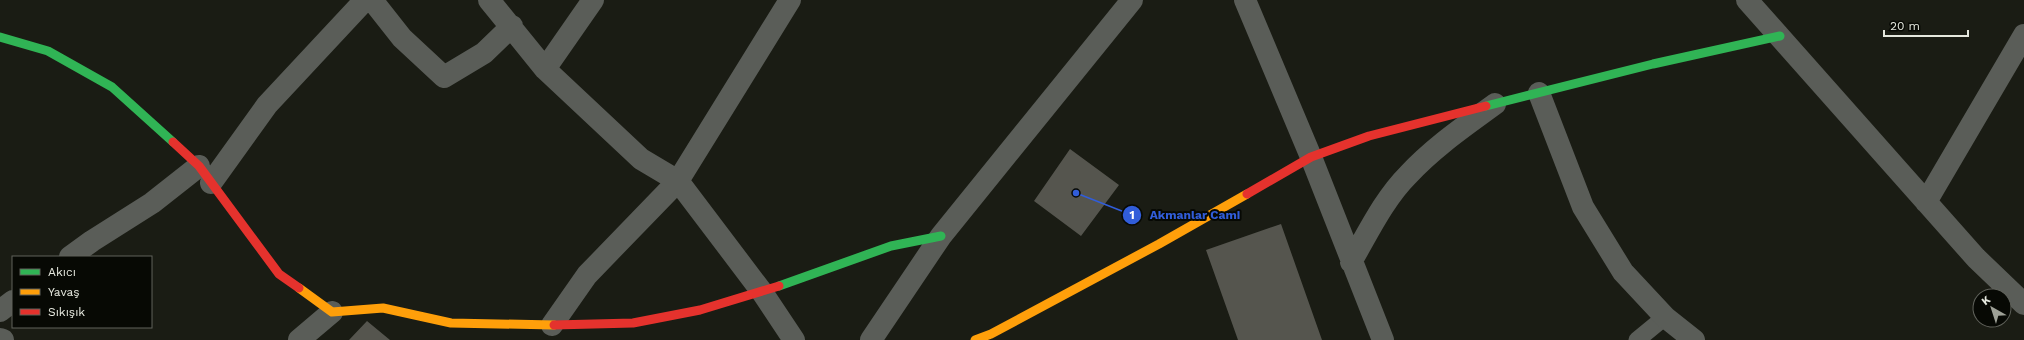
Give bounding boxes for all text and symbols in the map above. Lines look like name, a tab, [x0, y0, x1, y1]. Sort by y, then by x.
scale bar	[1884, 12, 1968, 38]
text: 20 m	[1890, 19, 1920, 33]
callout: Akmanlar Cami	[1122, 203, 1249, 227]
text: 1	[1129, 208, 1135, 222]
text: Akmanlar Cami	[1150, 208, 1240, 222]
legend	[12, 256, 152, 328]
text: Akıcı	[48, 265, 76, 279]
text: Yavaş	[48, 285, 80, 299]
north arrow	[1972, 288, 2012, 328]
text: K	[1979, 293, 1993, 308]
text: Sıkışık	[48, 305, 85, 319]

